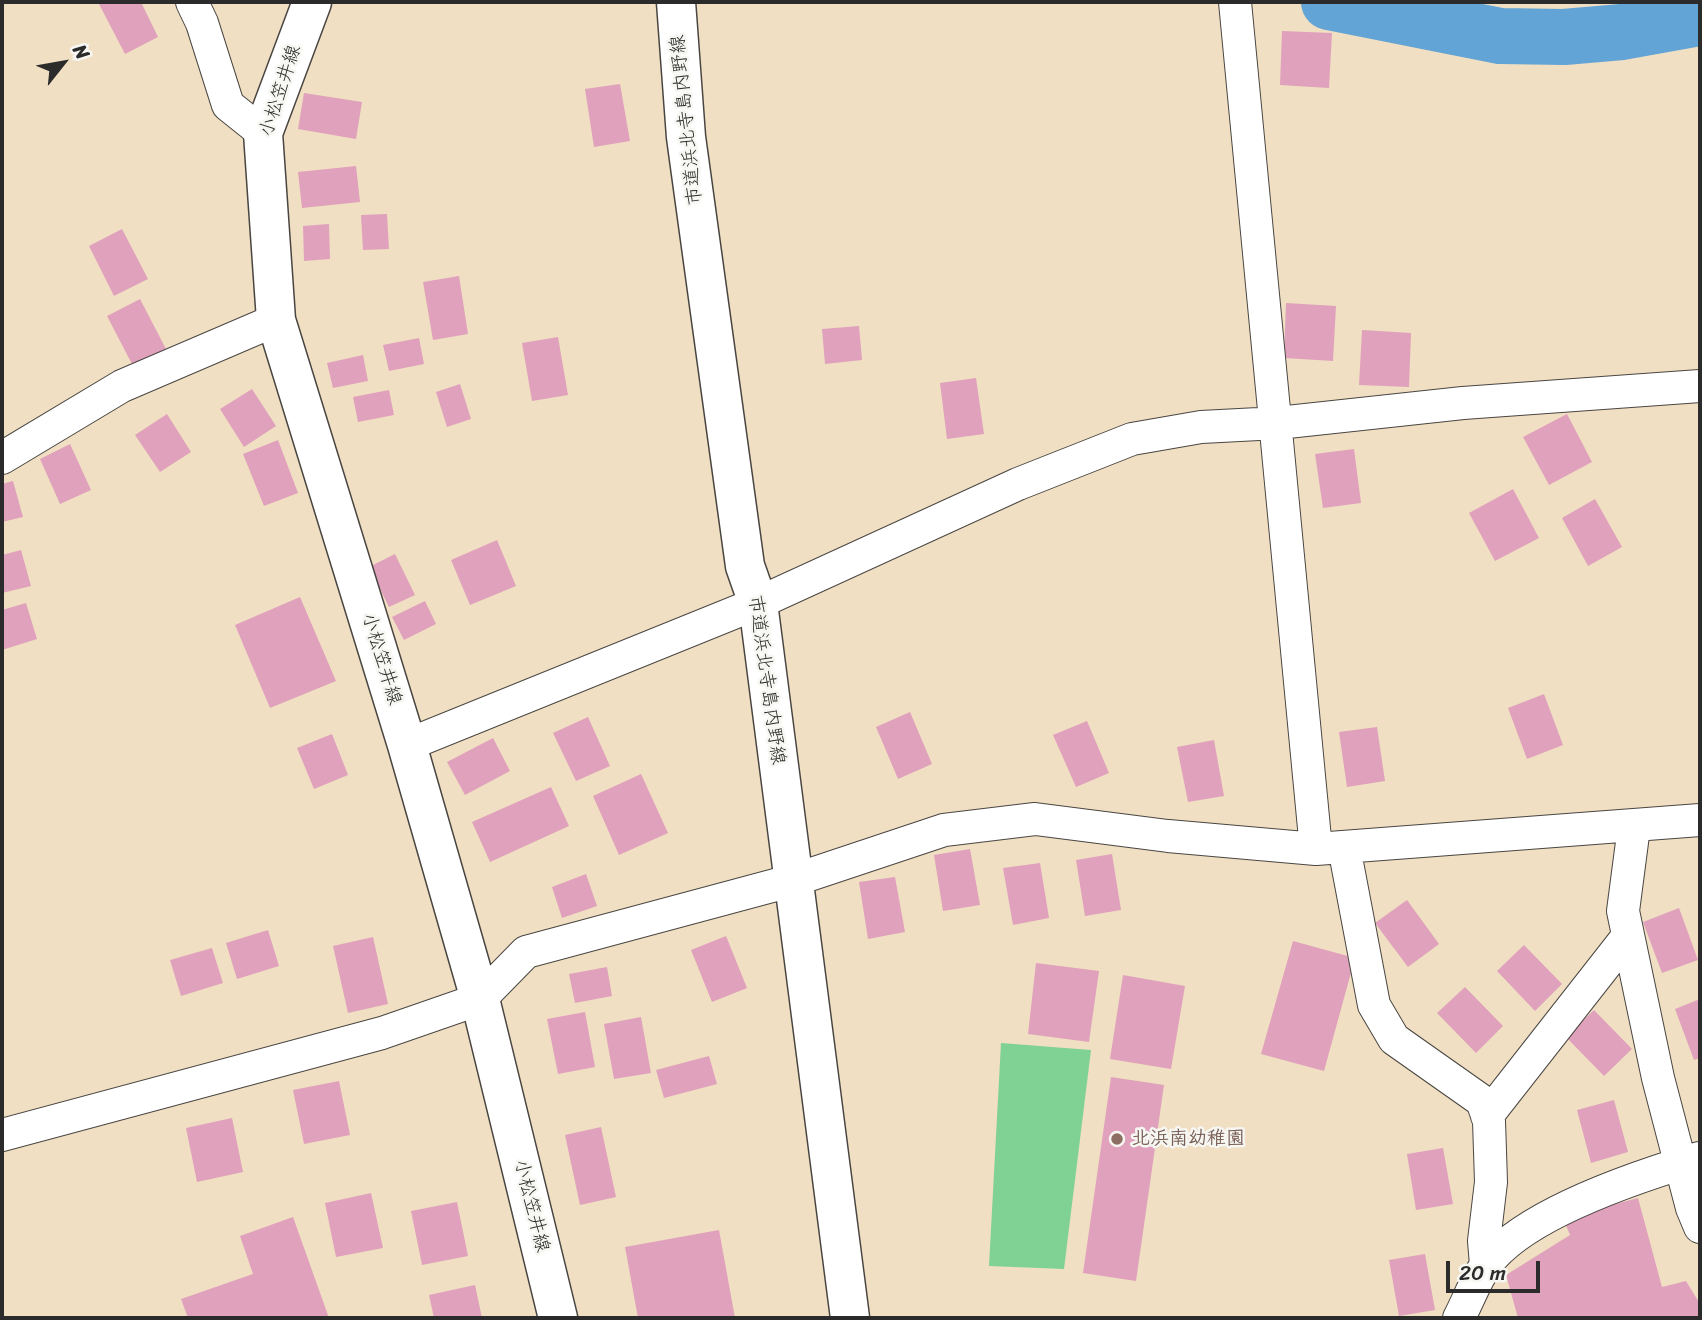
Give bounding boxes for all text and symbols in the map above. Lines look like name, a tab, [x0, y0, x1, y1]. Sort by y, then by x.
north arrow	[28, 28, 98, 98]
street label: 市道浜北寺島内野線	[667, 34, 707, 206]
text: N	[64, 38, 99, 66]
street label: 小松笠井線	[255, 42, 307, 140]
street label: 市道浜北寺島内野線	[743, 594, 789, 766]
street label: 小松笠井線	[356, 610, 406, 708]
place label: 北浜南幼稚園	[1131, 1128, 1245, 1150]
marker: 北浜南幼稚園	[1109, 1131, 1125, 1147]
street label: 小松笠井線	[508, 1157, 554, 1255]
scale bar	[1450, 1246, 1544, 1290]
text: 20 m	[1459, 1254, 1506, 1292]

